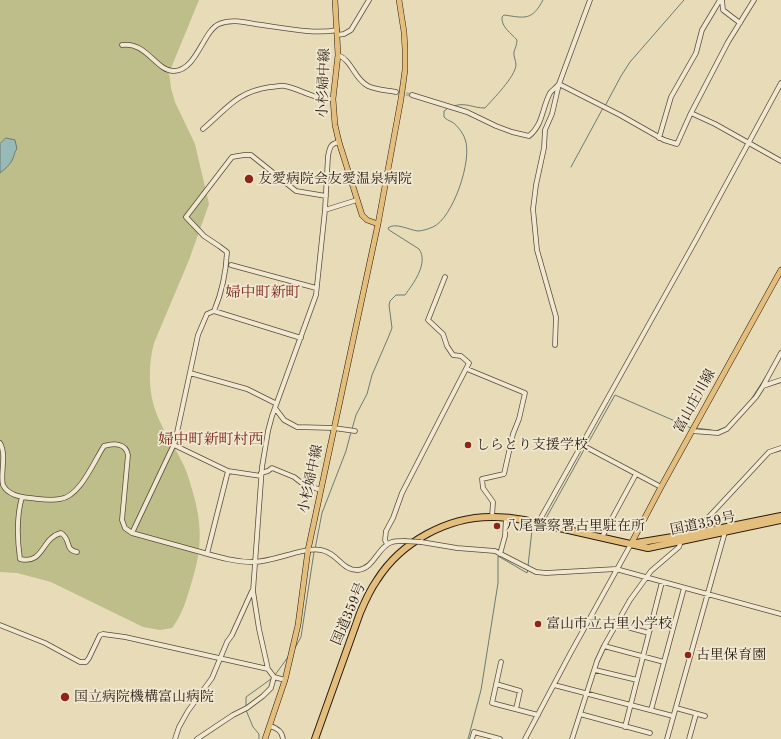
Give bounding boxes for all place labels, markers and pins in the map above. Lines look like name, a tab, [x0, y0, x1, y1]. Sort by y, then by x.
place label: 友愛病院会友愛温泉病院	[258, 171, 412, 187]
marker: 友愛病院会友愛温泉病院	[243, 173, 255, 185]
place label: しらとり支援学校	[476, 437, 588, 453]
marker: しらとり支援学校	[463, 440, 473, 450]
place label: 八尾警察署古里駐在所	[505, 518, 645, 534]
marker: 八尾警察署古里駐在所	[492, 521, 502, 531]
place label: 富山市立古里小学校	[546, 616, 672, 632]
marker: 富山市立古里小学校	[533, 619, 543, 629]
place label: 古里保育園	[696, 647, 766, 663]
marker: 古里保育園	[683, 650, 693, 660]
place label: 国立病院機構富山病院	[74, 689, 214, 705]
marker: 国立病院機構富山病院	[59, 691, 71, 703]

